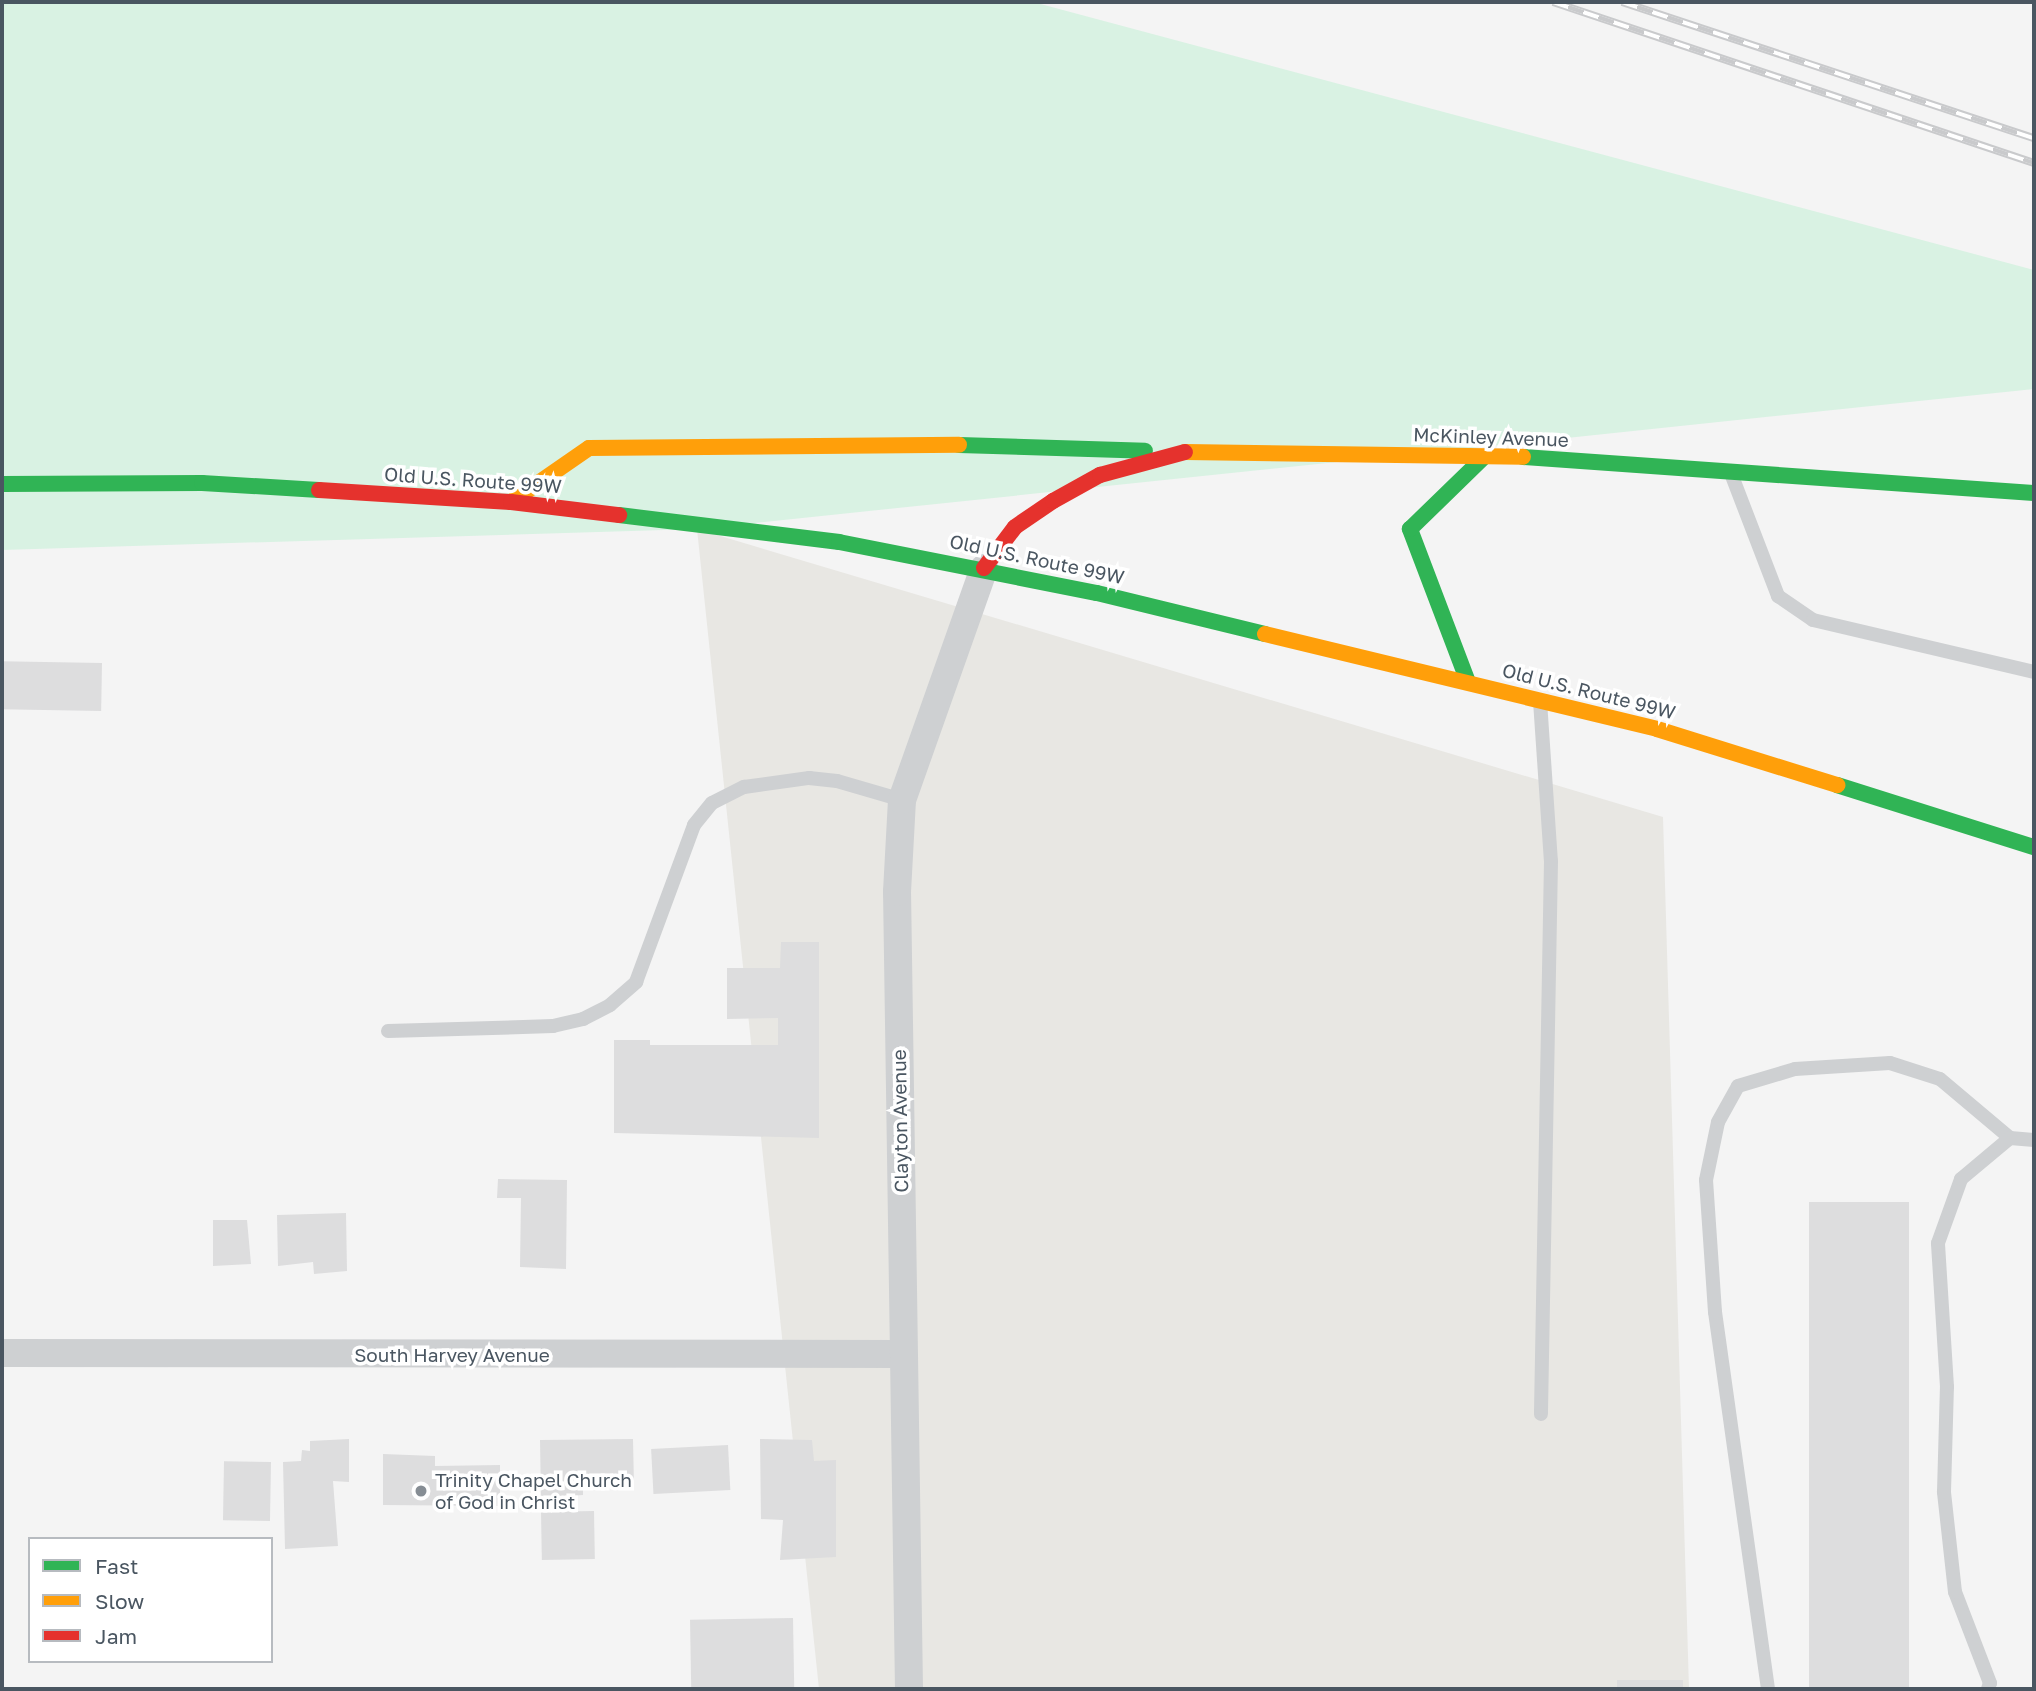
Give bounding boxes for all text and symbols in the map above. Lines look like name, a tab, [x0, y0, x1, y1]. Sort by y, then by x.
street label: McKinley Avenue	[1413, 423, 1569, 451]
street label: Old U.S. Route 99W	[384, 462, 562, 498]
street label: Old U.S. Route 99W	[948, 529, 1126, 589]
street label: Old U.S. Route 99W	[1500, 658, 1678, 724]
street label: Clayton Avenue	[887, 1049, 913, 1193]
street label: South Harvey Avenue	[354, 1344, 550, 1366]
place label: Trinity Chapel Church of God in Christ	[435, 1469, 632, 1513]
marker: Trinity Chapel Church of God in Christ	[413, 1483, 429, 1499]
legend	[28, 1537, 273, 1663]
text: Fast	[95, 1553, 138, 1579]
text: Slow	[95, 1588, 144, 1614]
text: Jam	[95, 1623, 137, 1649]

